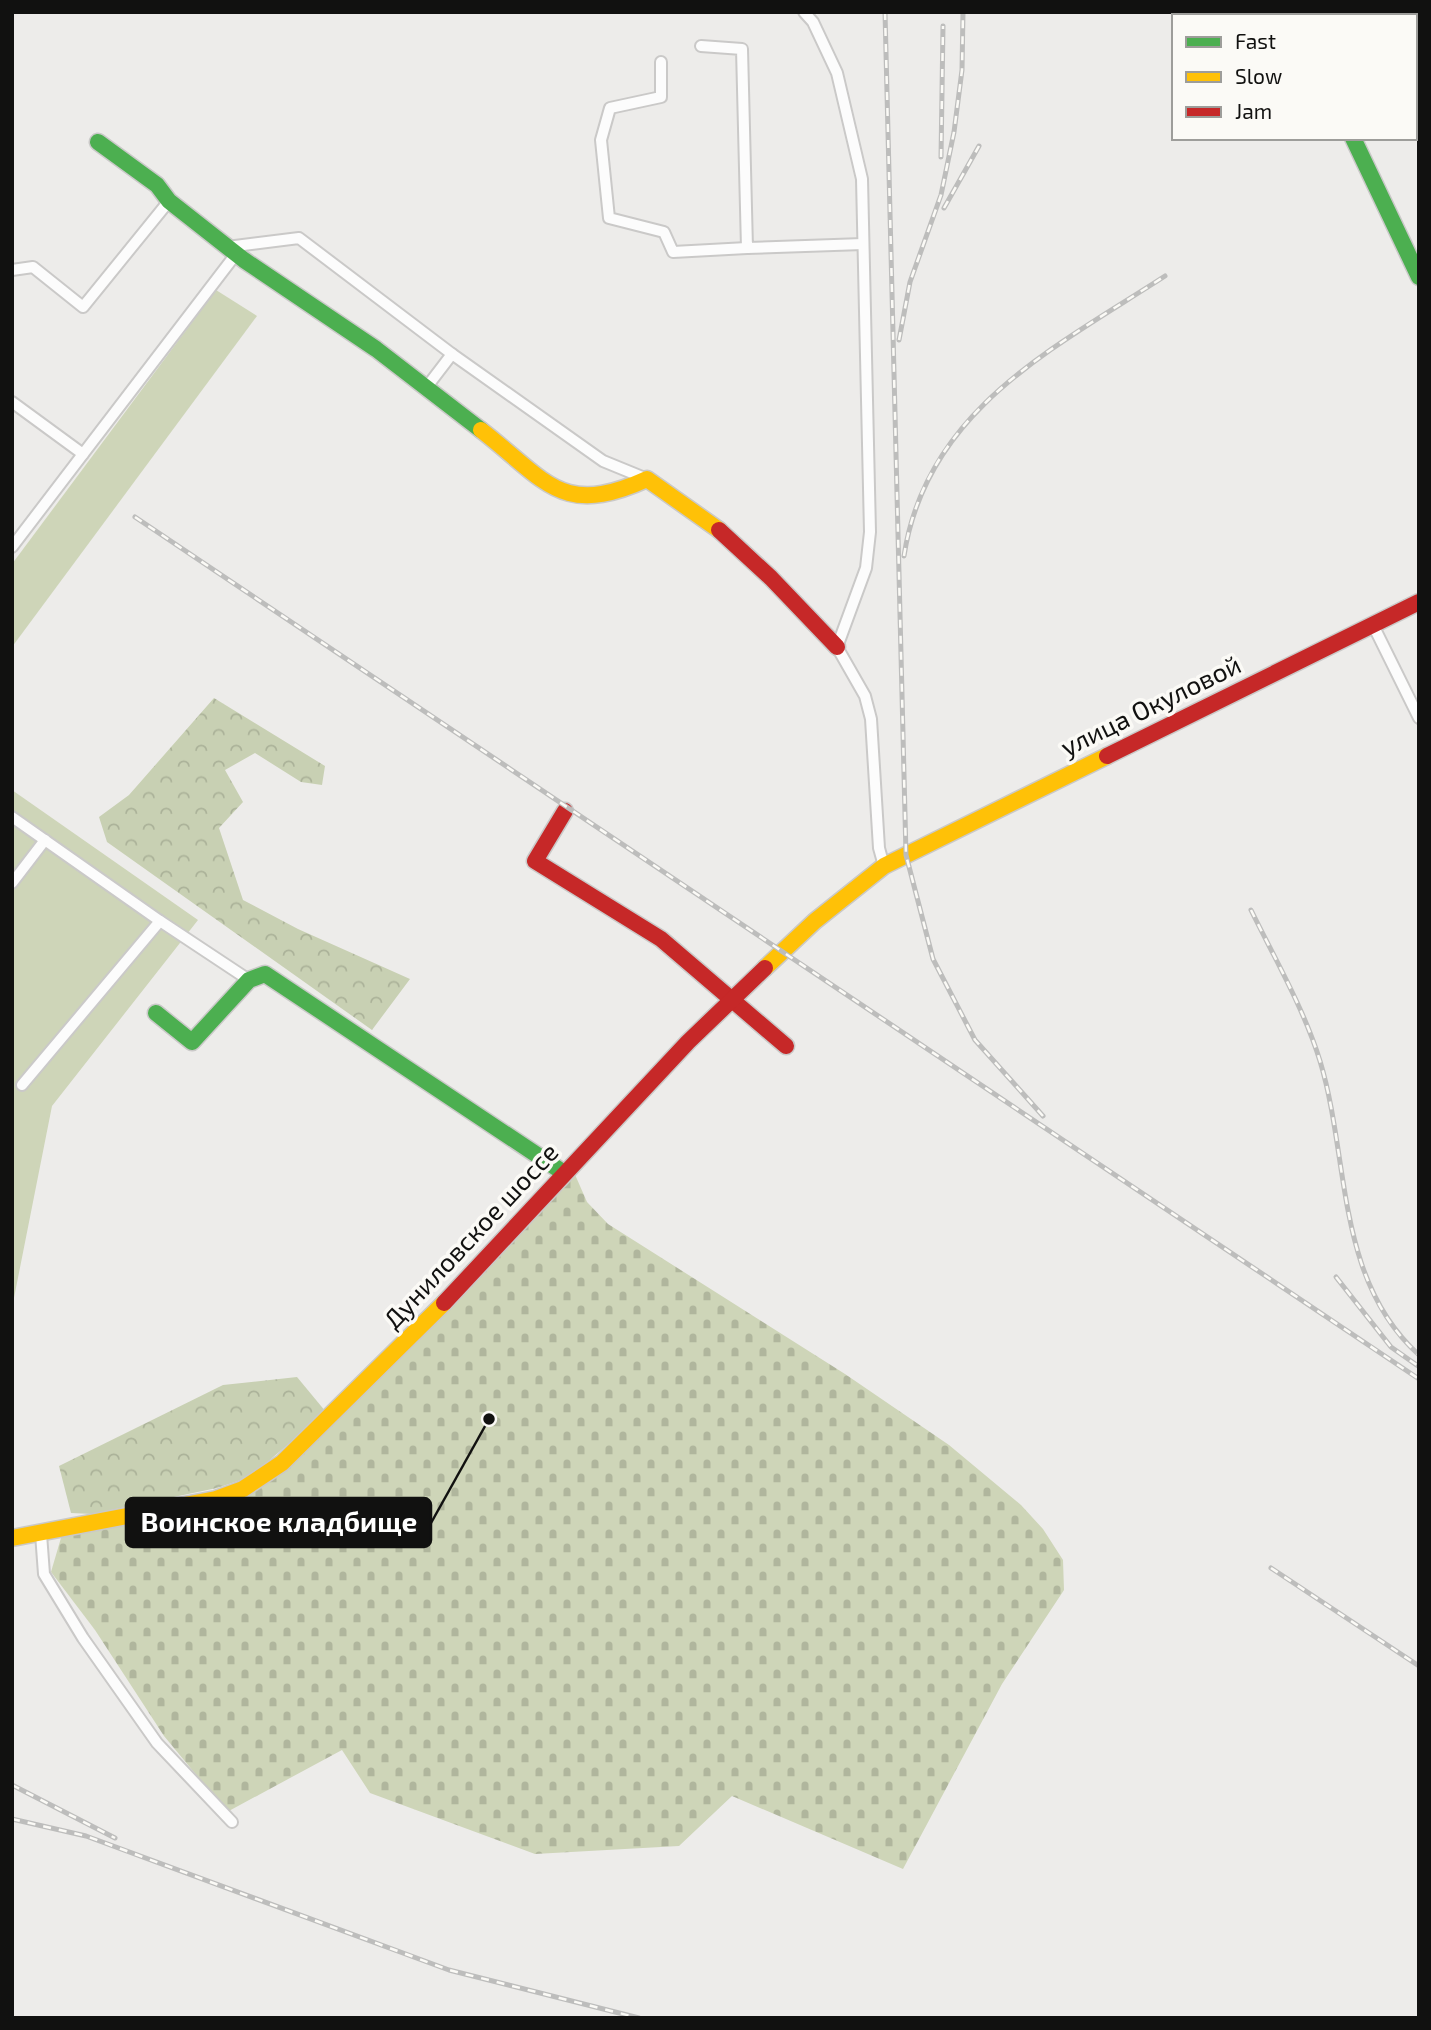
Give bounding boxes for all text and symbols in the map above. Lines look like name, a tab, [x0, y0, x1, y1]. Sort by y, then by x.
legend	[1172, 14, 1417, 140]
text: Fast	[1235, 28, 1276, 53]
text: Slow	[1235, 63, 1282, 88]
text: Jam	[1235, 98, 1272, 123]
street label: улица Окуловой	[1055, 648, 1246, 763]
street label: Дуниловское шоссе	[376, 1136, 565, 1335]
callout: Воинское кладбище	[126, 1498, 431, 1547]
text: Воинское кладбище	[141, 1504, 417, 1538]

